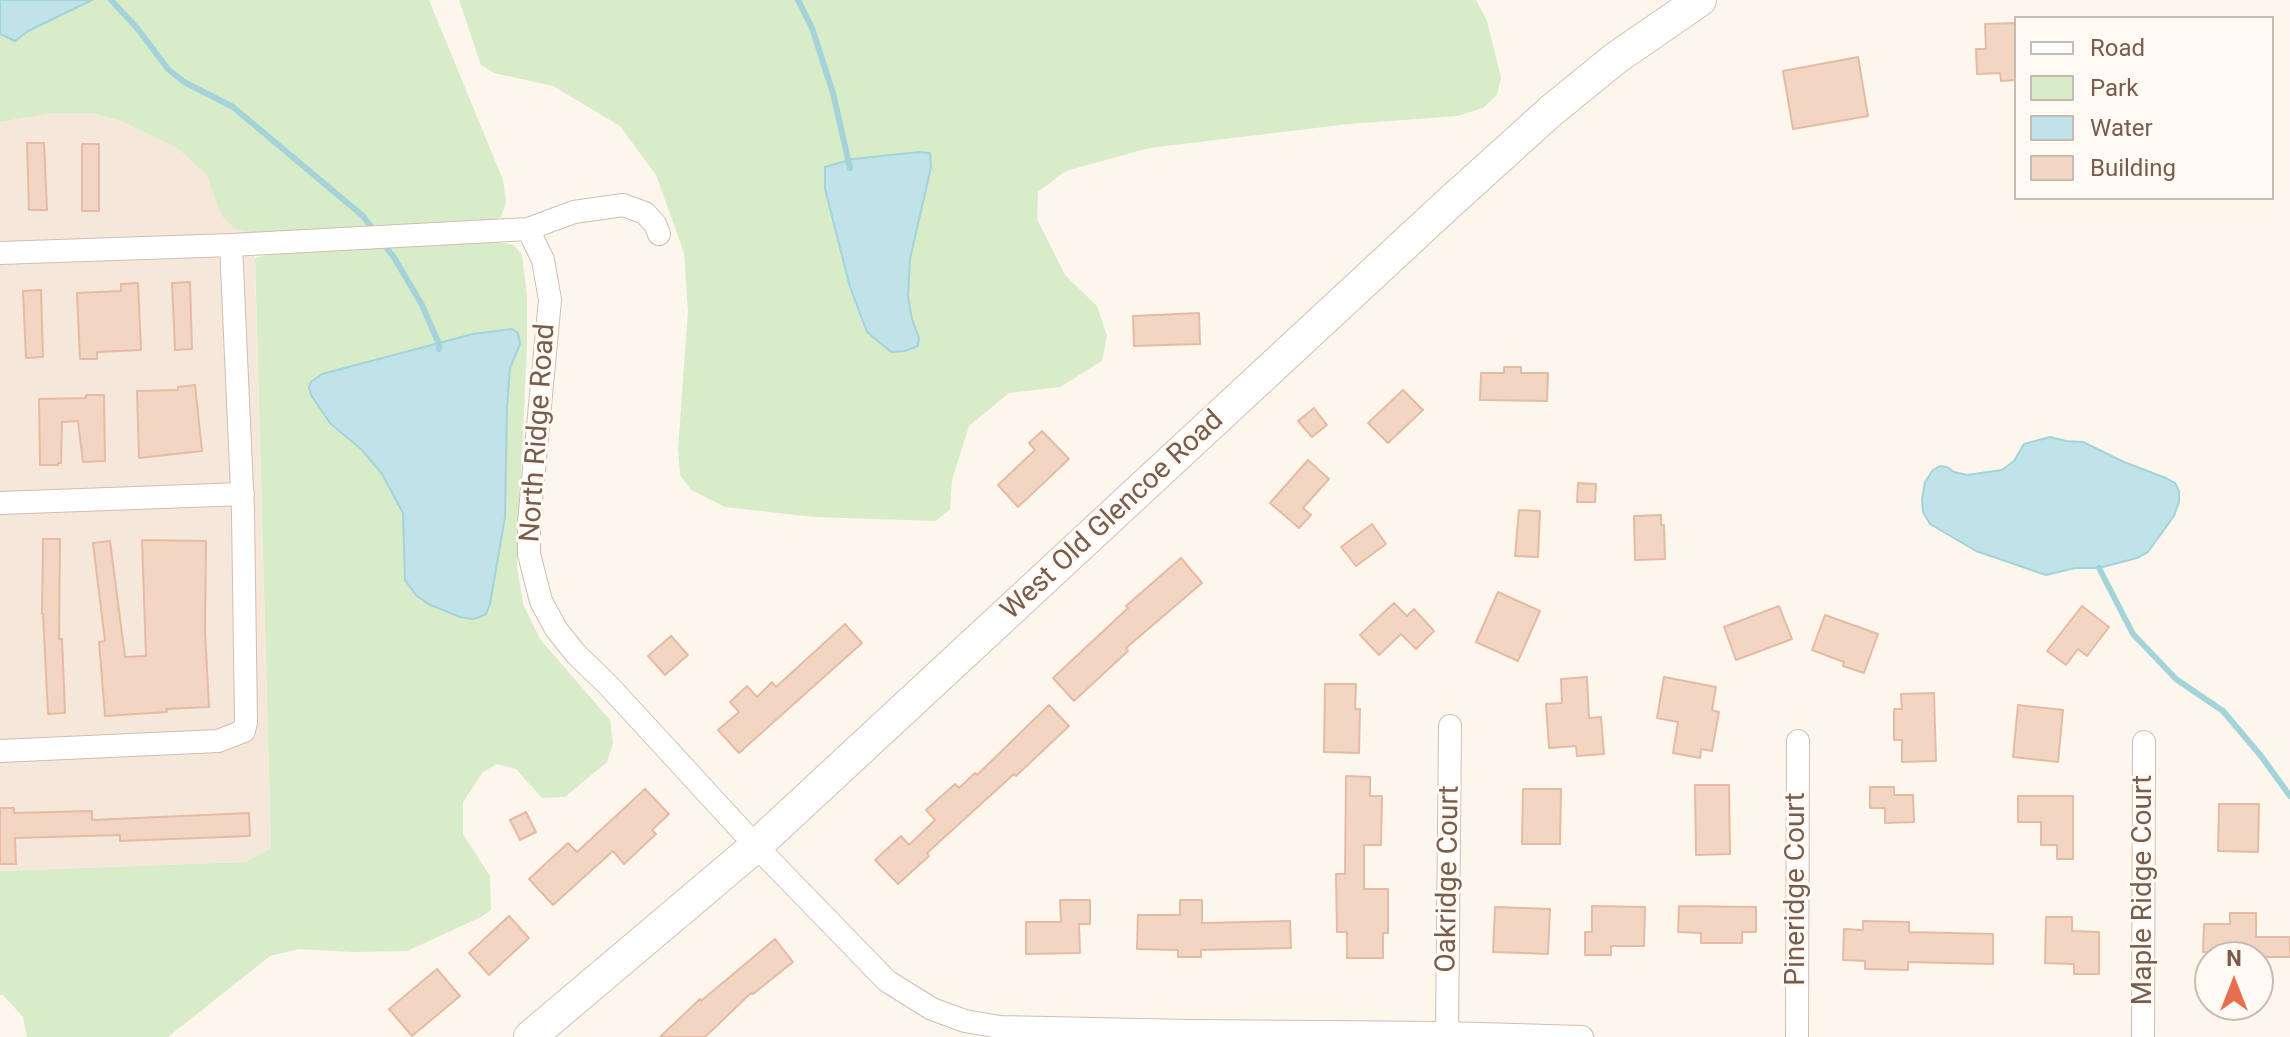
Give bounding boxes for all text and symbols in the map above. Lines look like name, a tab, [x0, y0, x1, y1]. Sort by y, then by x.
legend	[2014, 16, 2274, 200]
text: Road	[2090, 34, 2145, 62]
text: Park	[2090, 74, 2138, 102]
text: Water	[2090, 114, 2153, 142]
text: Building	[2090, 154, 2176, 182]
street label: North Ridge Road	[515, 322, 563, 544]
street label: West Old Glencoe Road	[995, 404, 1231, 628]
street label: Maple Ridge Court	[2127, 775, 2161, 1005]
street label: Oakridge Court	[1431, 785, 1467, 973]
street label: Pineridge Court	[1780, 792, 1814, 986]
north arrow	[2194, 941, 2274, 1021]
text: N	[2226, 946, 2242, 971]

